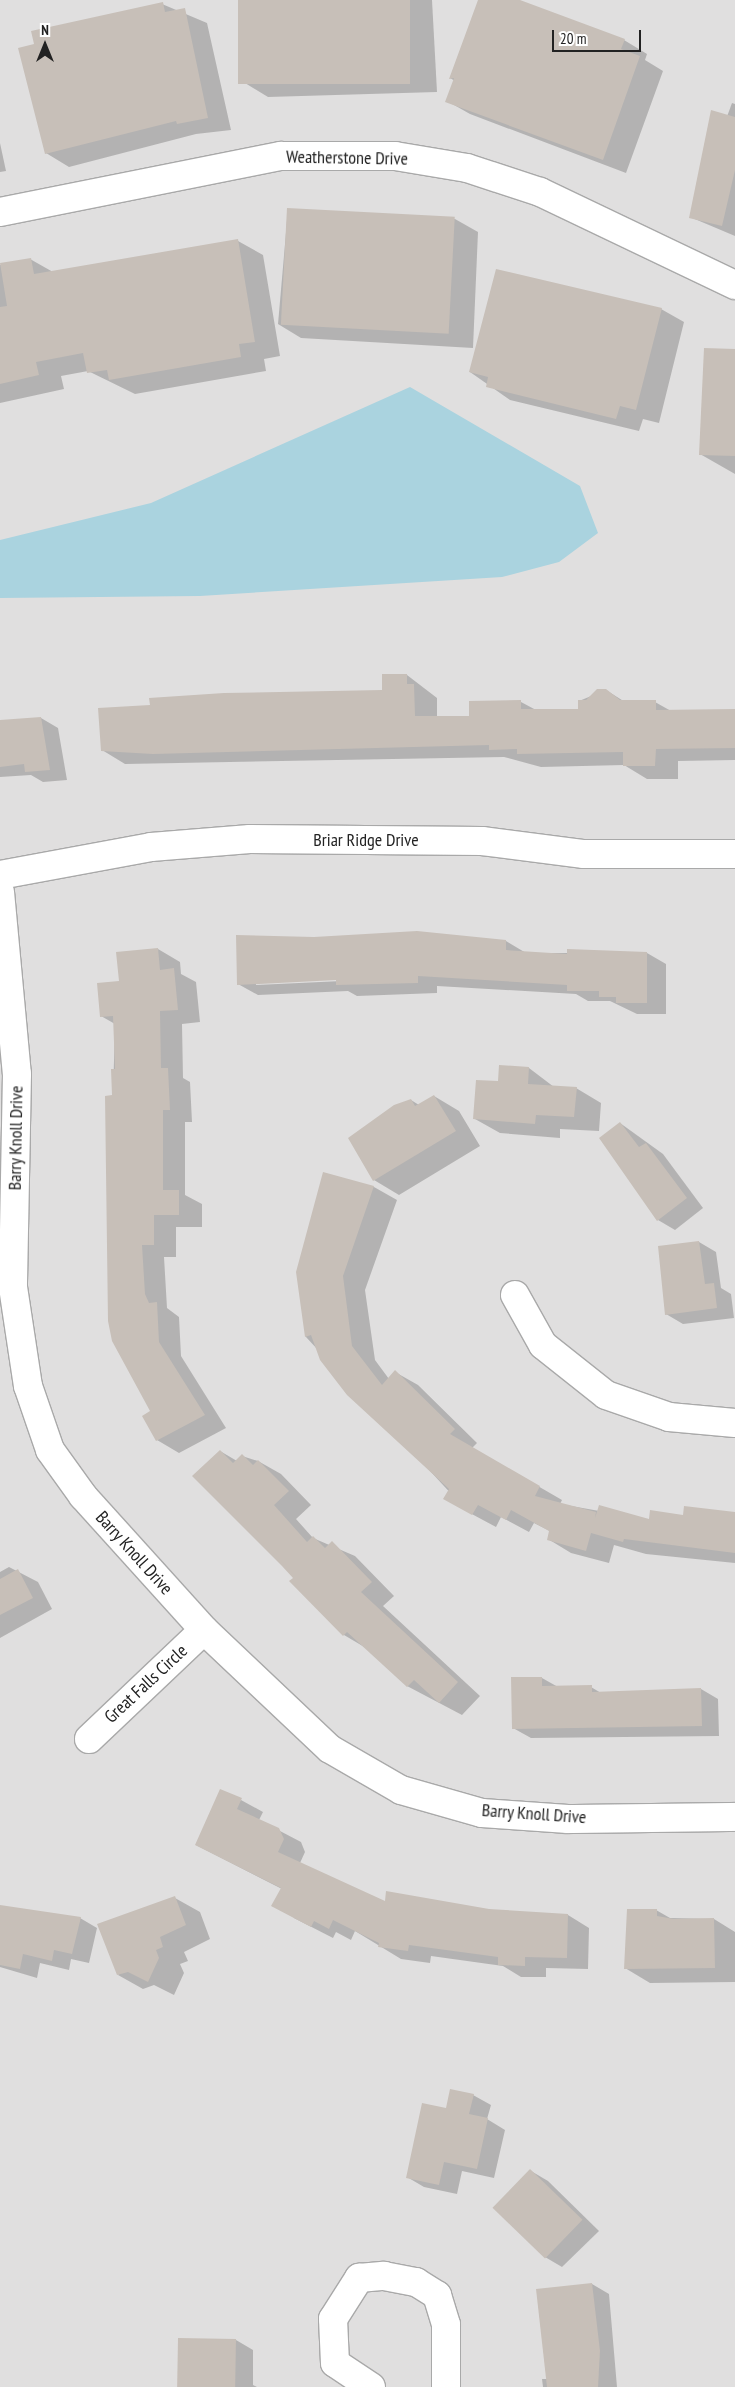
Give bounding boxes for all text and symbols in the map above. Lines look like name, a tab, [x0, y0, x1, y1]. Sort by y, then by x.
north arrow	[20, 20, 70, 70]
scale bar	[555, 20, 644, 52]
text: N	[41, 21, 49, 39]
text: 20 m	[560, 29, 586, 48]
street label: Weatherstone Drive	[286, 146, 408, 170]
street label: Briar Ridge Drive	[313, 829, 419, 851]
street label: Barry Knoll Drive	[4, 1085, 28, 1191]
street label: Barry Knoll Drive	[91, 1507, 177, 1599]
street label: Great Falls Circle	[100, 1640, 192, 1728]
street label: Barry Knoll Drive	[481, 1800, 587, 1828]

